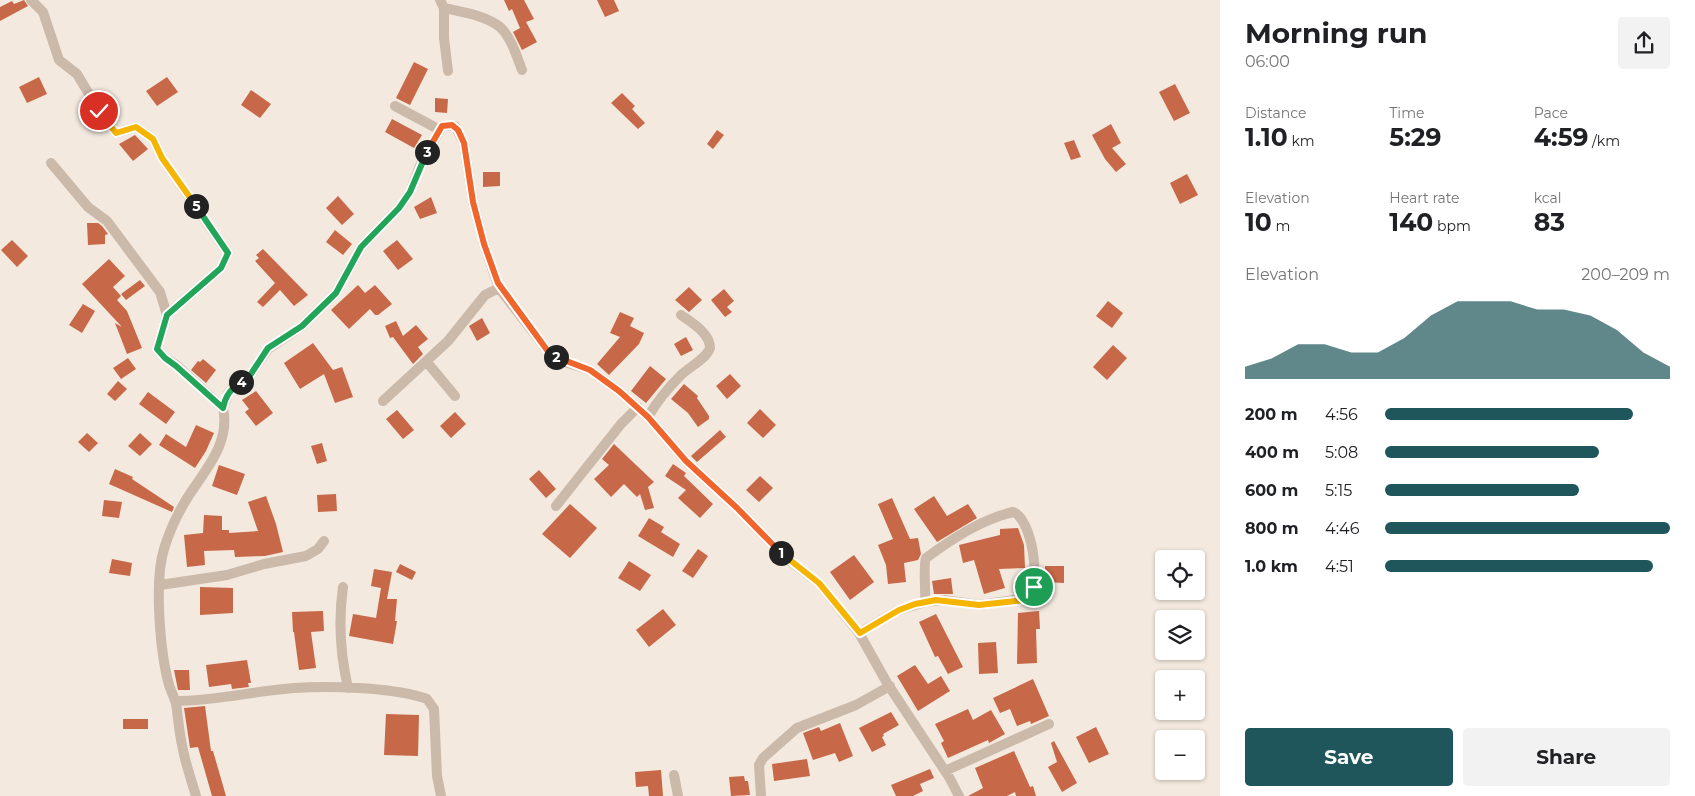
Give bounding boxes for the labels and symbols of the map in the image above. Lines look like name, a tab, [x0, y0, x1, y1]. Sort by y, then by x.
pin	[78, 90, 120, 132]
pin: 3	[414, 140, 440, 164]
pin: 5	[184, 194, 208, 218]
pin: 2	[544, 344, 568, 370]
pin: 4	[228, 370, 254, 394]
pin: 1	[768, 540, 794, 566]
pin	[1013, 566, 1055, 608]

